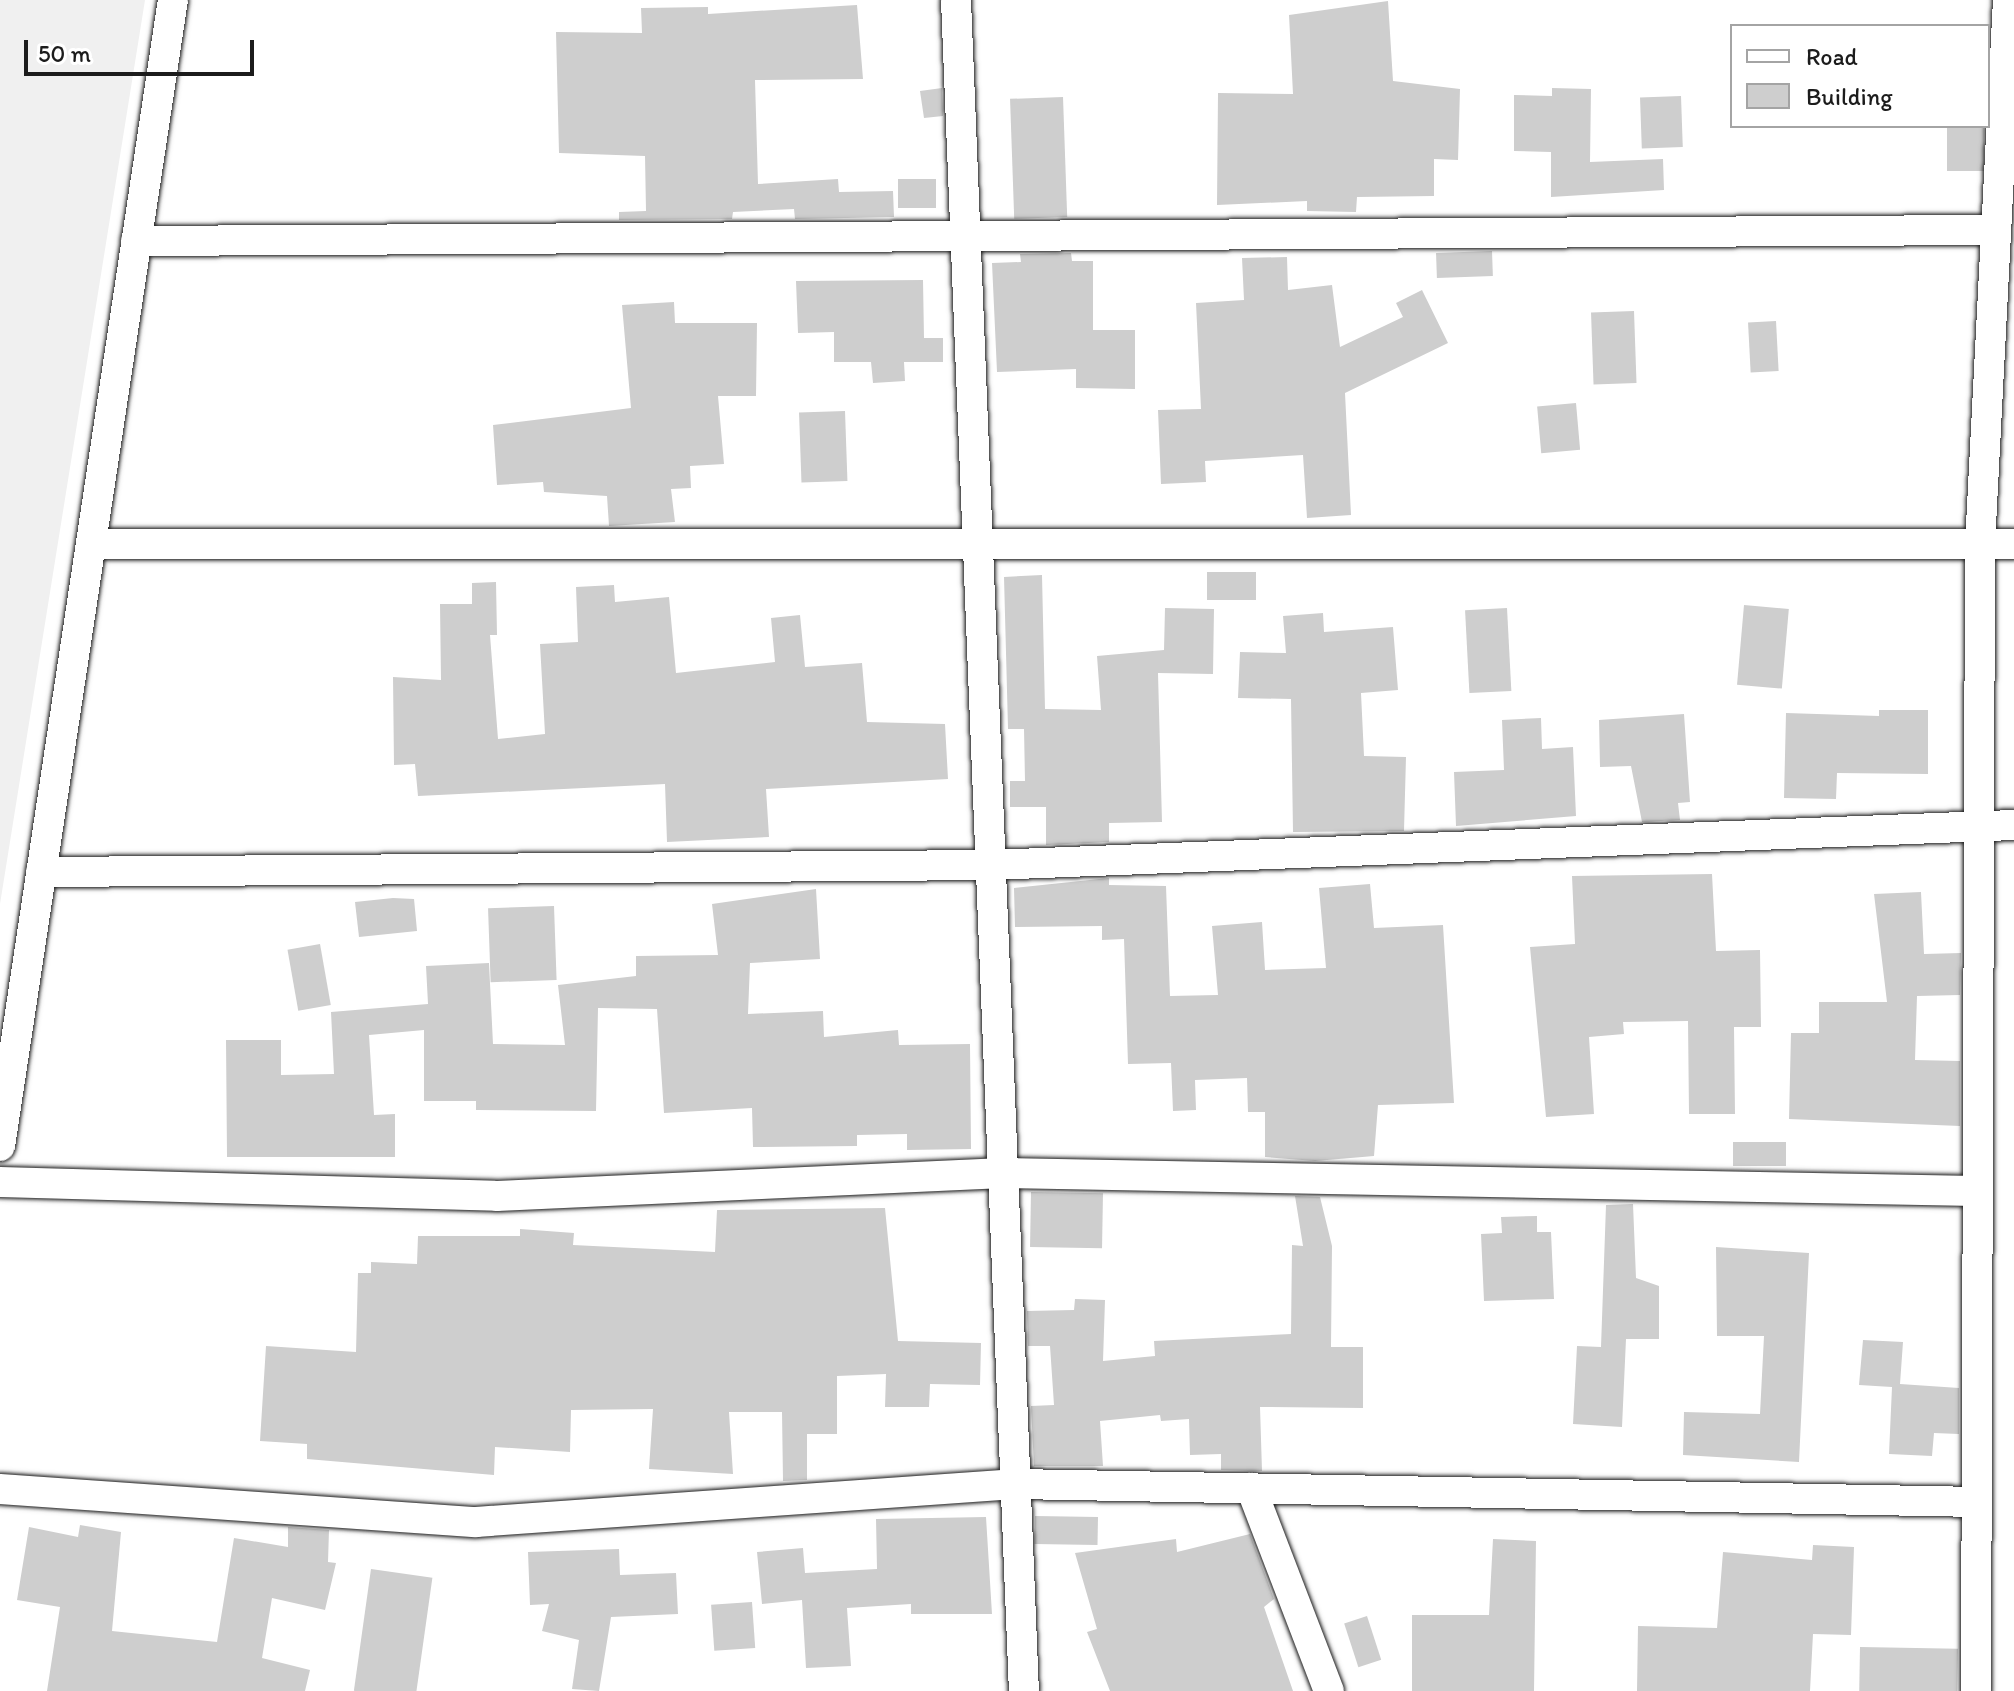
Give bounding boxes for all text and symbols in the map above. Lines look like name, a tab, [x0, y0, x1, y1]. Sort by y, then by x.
scale bar	[28, 24, 258, 74]
legend	[1730, 24, 1990, 128]
text: 50 m	[38, 39, 91, 68]
text: Road	[1806, 42, 1858, 71]
text: Building	[1806, 82, 1893, 111]

